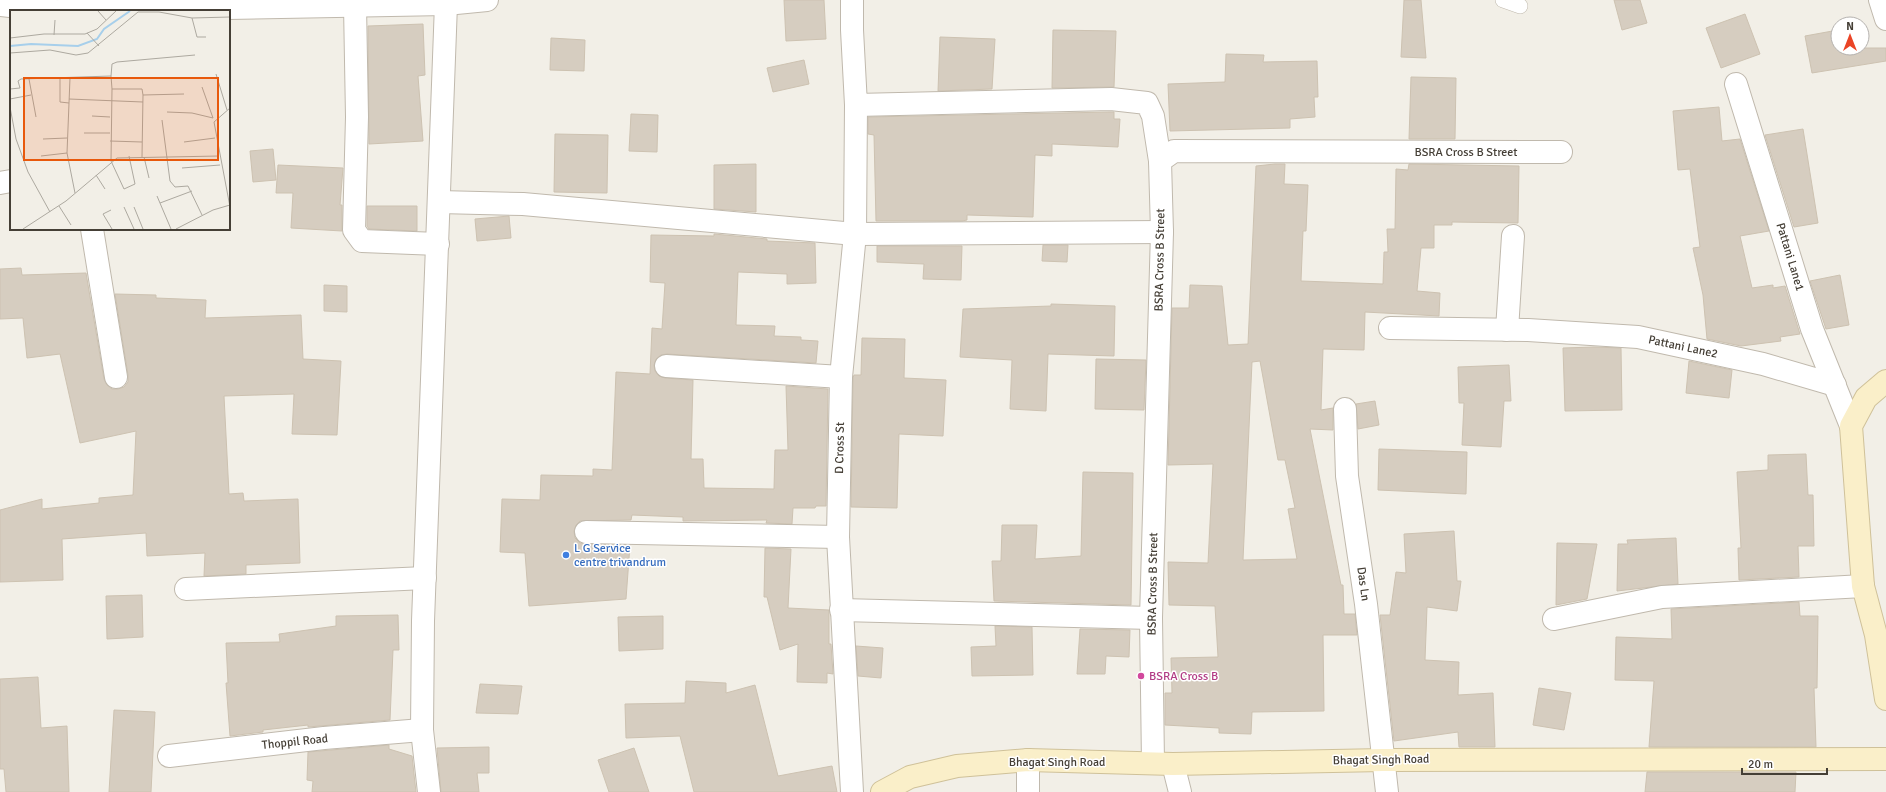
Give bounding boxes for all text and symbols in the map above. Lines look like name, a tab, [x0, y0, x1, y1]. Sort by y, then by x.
inset map	[10, 10, 230, 230]
north arrow	[1830, 16, 1870, 56]
text: N	[1846, 20, 1854, 33]
street label: BSRA Cross B Street	[1414, 145, 1518, 160]
street label: BSRA Cross B Street	[1152, 208, 1168, 312]
street label: Pattani Lane1	[1772, 221, 1808, 293]
street label: Pattani Lane2	[1647, 332, 1719, 362]
street label: D Cross St	[832, 422, 848, 474]
street label: BSRA Cross B Street	[1145, 532, 1161, 636]
place label: L G Service centre trivandrum	[574, 541, 666, 570]
marker: L G Service centre trivandrum	[561, 550, 571, 560]
street label: Das Ln	[1353, 566, 1373, 602]
place label: BSRA Cross B	[1149, 669, 1218, 684]
marker: BSRA Cross B	[1136, 671, 1146, 681]
street label: Thoppil Road	[261, 731, 329, 753]
scale bar	[1742, 750, 1827, 776]
street label: Bhagat Singh Road	[1333, 752, 1429, 768]
street label: Bhagat Singh Road	[1009, 755, 1105, 770]
text: 20 m	[1748, 757, 1773, 772]

